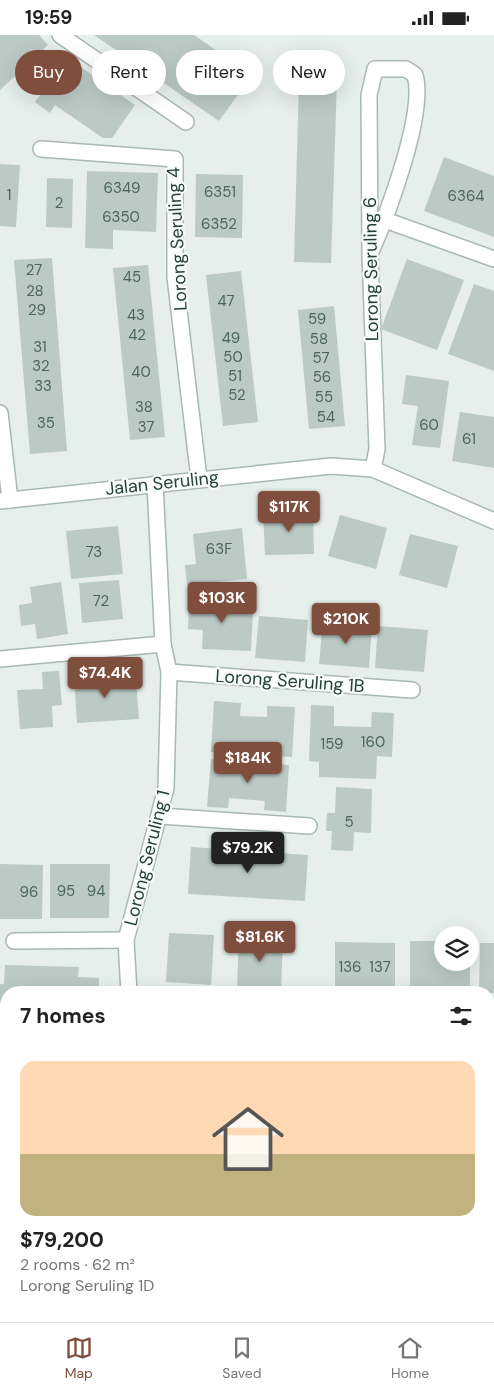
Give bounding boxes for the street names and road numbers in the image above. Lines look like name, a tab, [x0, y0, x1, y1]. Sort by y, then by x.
street label: Lorong Seruling 4	[161, 166, 193, 312]
street label: Lorong Seruling 6	[358, 197, 384, 341]
street label: Jalan Seruling	[104, 465, 220, 501]
street label: Lorong Seruling 1B	[215, 664, 366, 698]
street label: Lorong Seruling 1	[119, 788, 175, 928]

